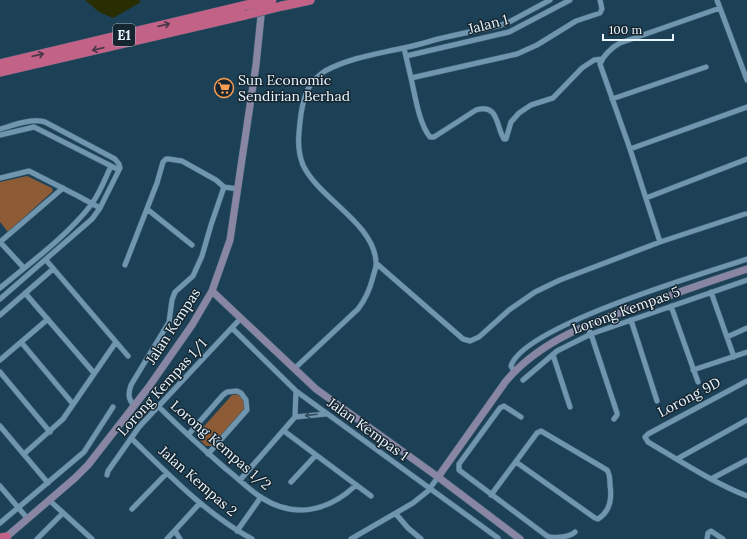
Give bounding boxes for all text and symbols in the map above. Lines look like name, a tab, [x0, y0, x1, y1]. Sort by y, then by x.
street label: Jalan 1	[465, 10, 510, 38]
scale bar	[603, 16, 673, 42]
one-way arrow	[158, 21, 171, 28]
text: 100 m	[609, 22, 642, 37]
road number: E1	[113, 24, 135, 46]
one-way arrow	[92, 46, 105, 54]
one-way arrow	[31, 51, 44, 59]
place label: Sun Economic Sendirian Berhad	[238, 71, 350, 105]
supermarket icon: Sun Economic Sendirian Berhad	[213, 77, 235, 99]
street label: Lorong Kempas 5	[570, 282, 682, 338]
street label: Jalan Kempas	[141, 285, 204, 368]
street label: Lorong Kempas 1/1	[113, 334, 211, 440]
street label: Lorong 9D	[654, 373, 724, 421]
street label: Jalan Kempas 1	[323, 393, 412, 464]
street label: Lorong Kempas 1/2	[167, 396, 275, 494]
one-way arrow	[305, 412, 318, 419]
street label: Jalan Kempas 2	[154, 441, 241, 520]

